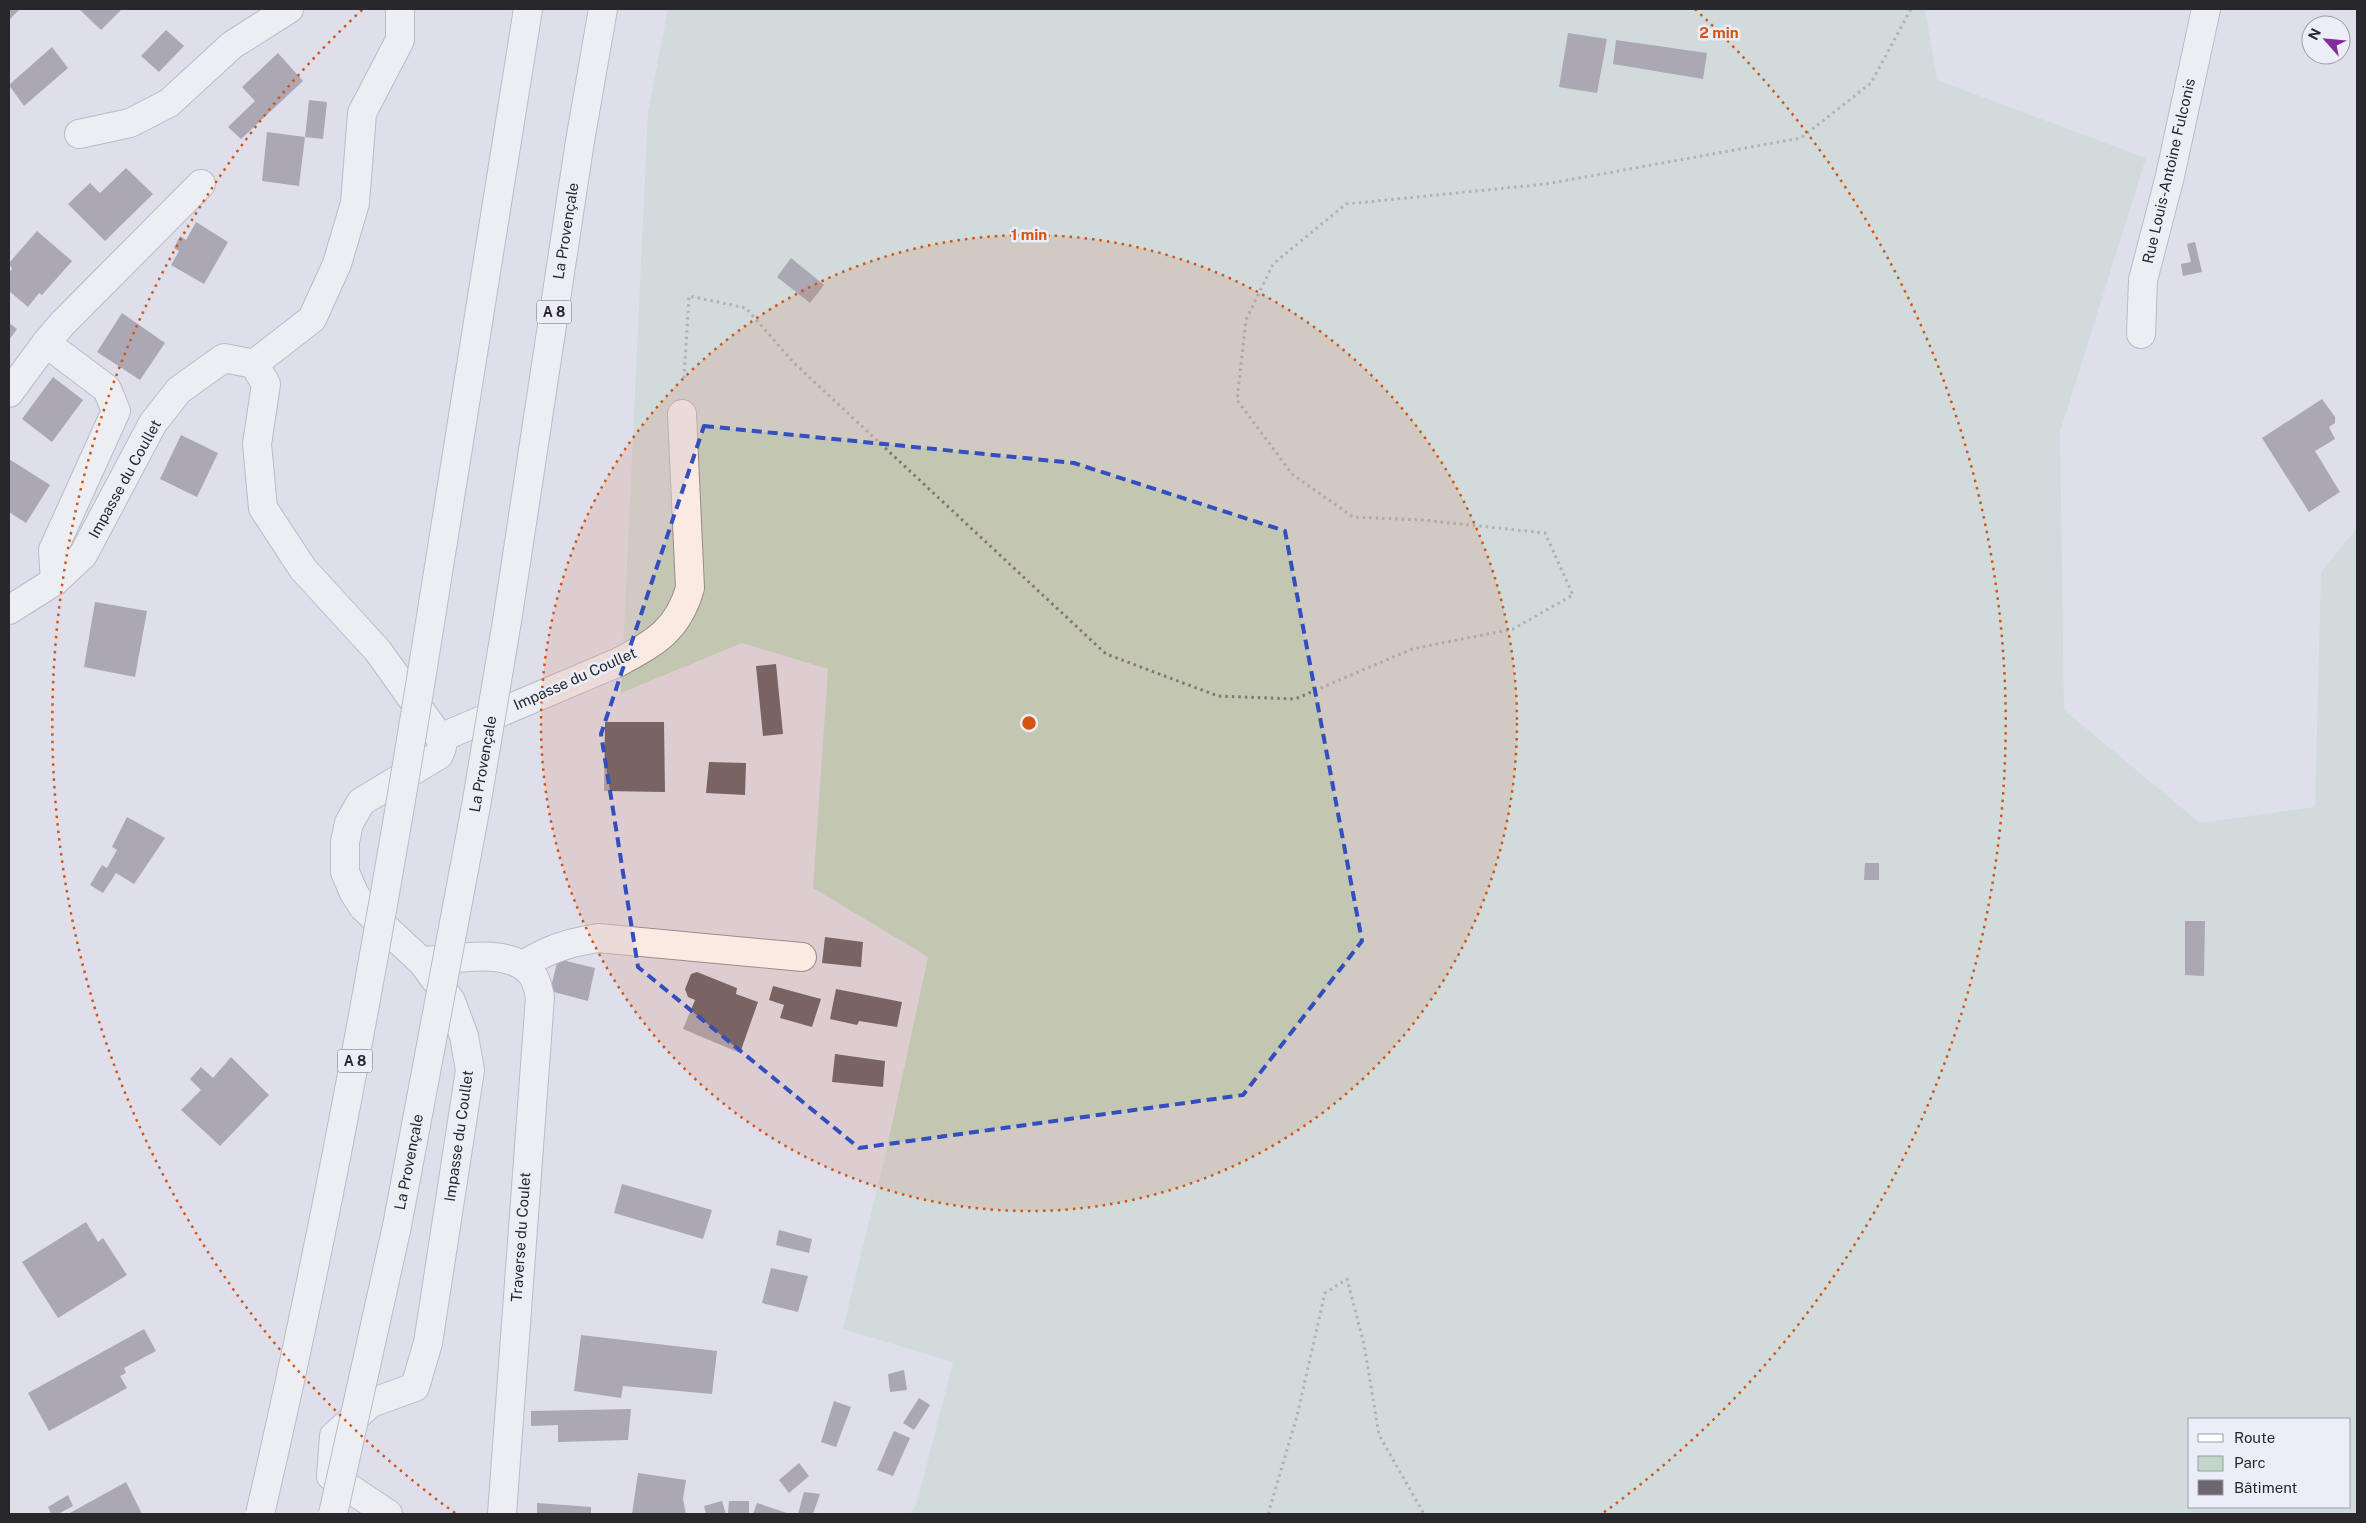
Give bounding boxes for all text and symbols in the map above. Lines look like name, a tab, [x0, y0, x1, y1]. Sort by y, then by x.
north arrow	[2301, 15, 2351, 65]
text: 2 min	[1699, 24, 1739, 41]
text: N	[2305, 26, 2324, 43]
street label: Rue Louis-Antoine Fulconis	[2139, 77, 2198, 265]
street label: La Provençale	[549, 181, 582, 280]
text: 1 min	[1011, 226, 1047, 243]
road number: A 8	[536, 300, 572, 324]
street label: Impasse du Coullet	[85, 417, 164, 541]
street label: Impasse du Coullet	[511, 644, 639, 713]
street label: La Provençale	[466, 714, 499, 813]
centre of rings	[1020, 714, 1038, 732]
road number: A 8	[338, 1050, 372, 1072]
street label: Impasse du Coullet	[441, 1069, 476, 1203]
street label: La Provençale	[391, 1112, 426, 1211]
street label: Traverse du Coulet	[507, 1171, 534, 1303]
legend	[2188, 1418, 2351, 1508]
text: Route	[2234, 1429, 2275, 1446]
text: Parc	[2234, 1454, 2266, 1471]
text: Bâtiment	[2234, 1479, 2297, 1496]

